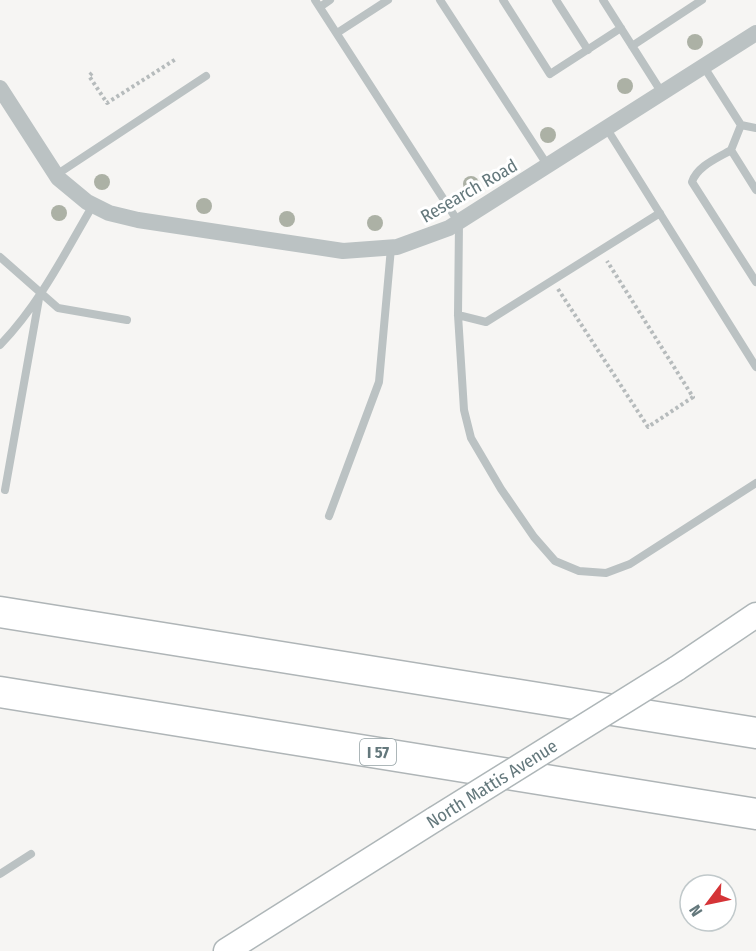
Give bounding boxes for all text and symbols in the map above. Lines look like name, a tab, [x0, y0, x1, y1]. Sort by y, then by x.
street label: Research Road	[417, 154, 521, 228]
street label: North Mattis Avenue	[422, 735, 562, 833]
road number: I 57	[360, 739, 396, 765]
north arrow	[678, 873, 738, 933]
text: N	[685, 902, 706, 920]

